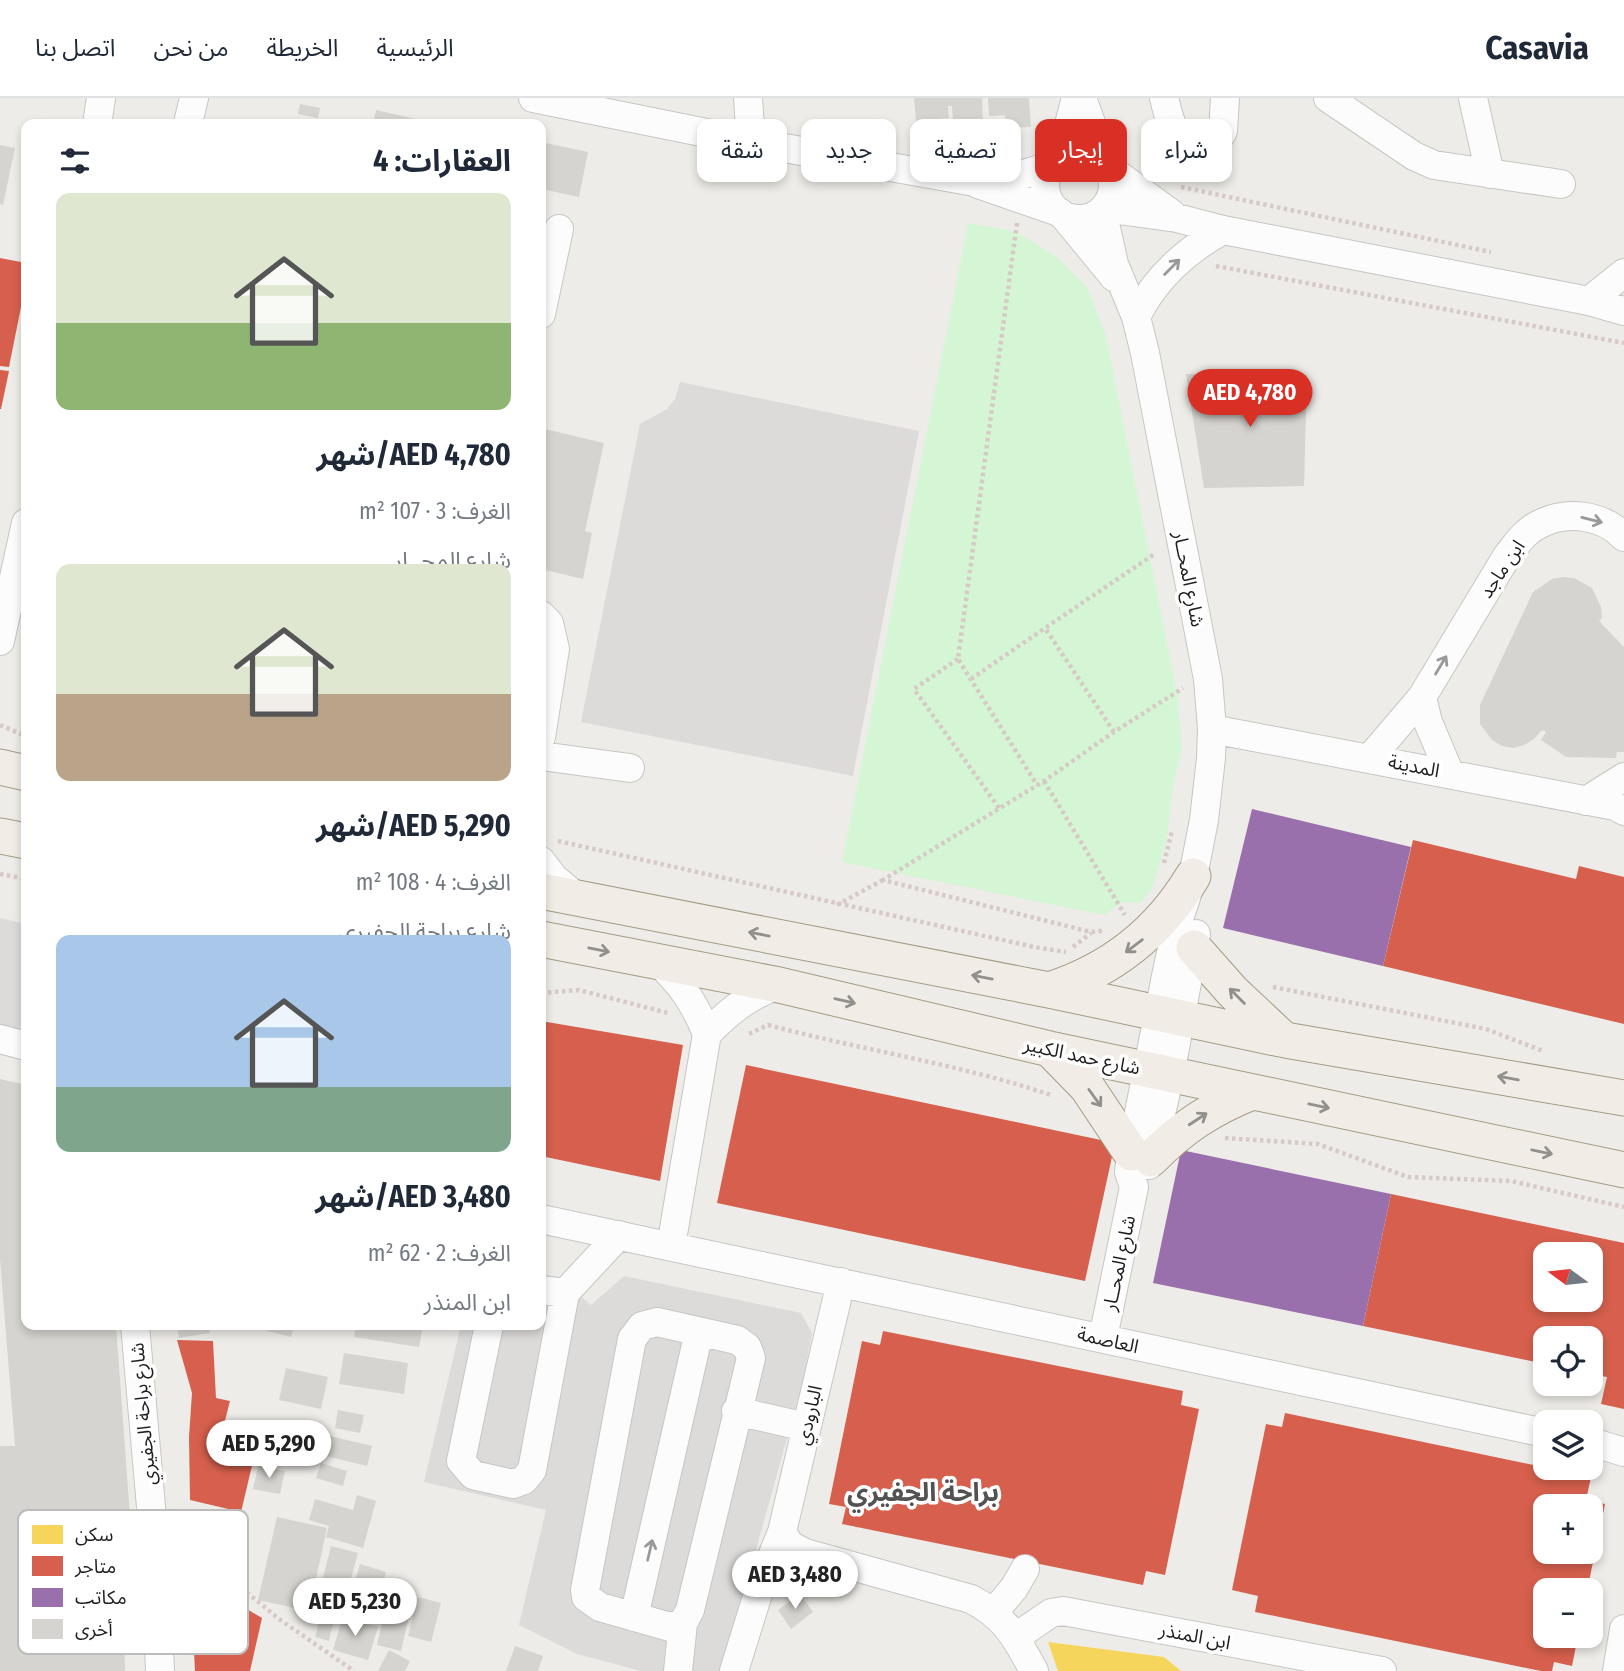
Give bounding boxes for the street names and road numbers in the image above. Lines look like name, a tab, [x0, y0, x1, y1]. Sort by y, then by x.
street label: شارع المحــار	[1166, 528, 1210, 629]
street label: ابن ماجد	[1474, 536, 1530, 602]
street label: المدينة	[1386, 750, 1442, 782]
street label: شارع حمد الكبير	[1020, 1032, 1142, 1082]
street label: شارع المحــار	[1097, 1213, 1142, 1314]
street label: العاصمة	[1075, 1322, 1141, 1358]
street label: شارع براحة الجفيري	[125, 1341, 164, 1486]
street label: البارودي	[791, 1383, 830, 1448]
street label: ابن المنذر	[1156, 1618, 1233, 1654]

